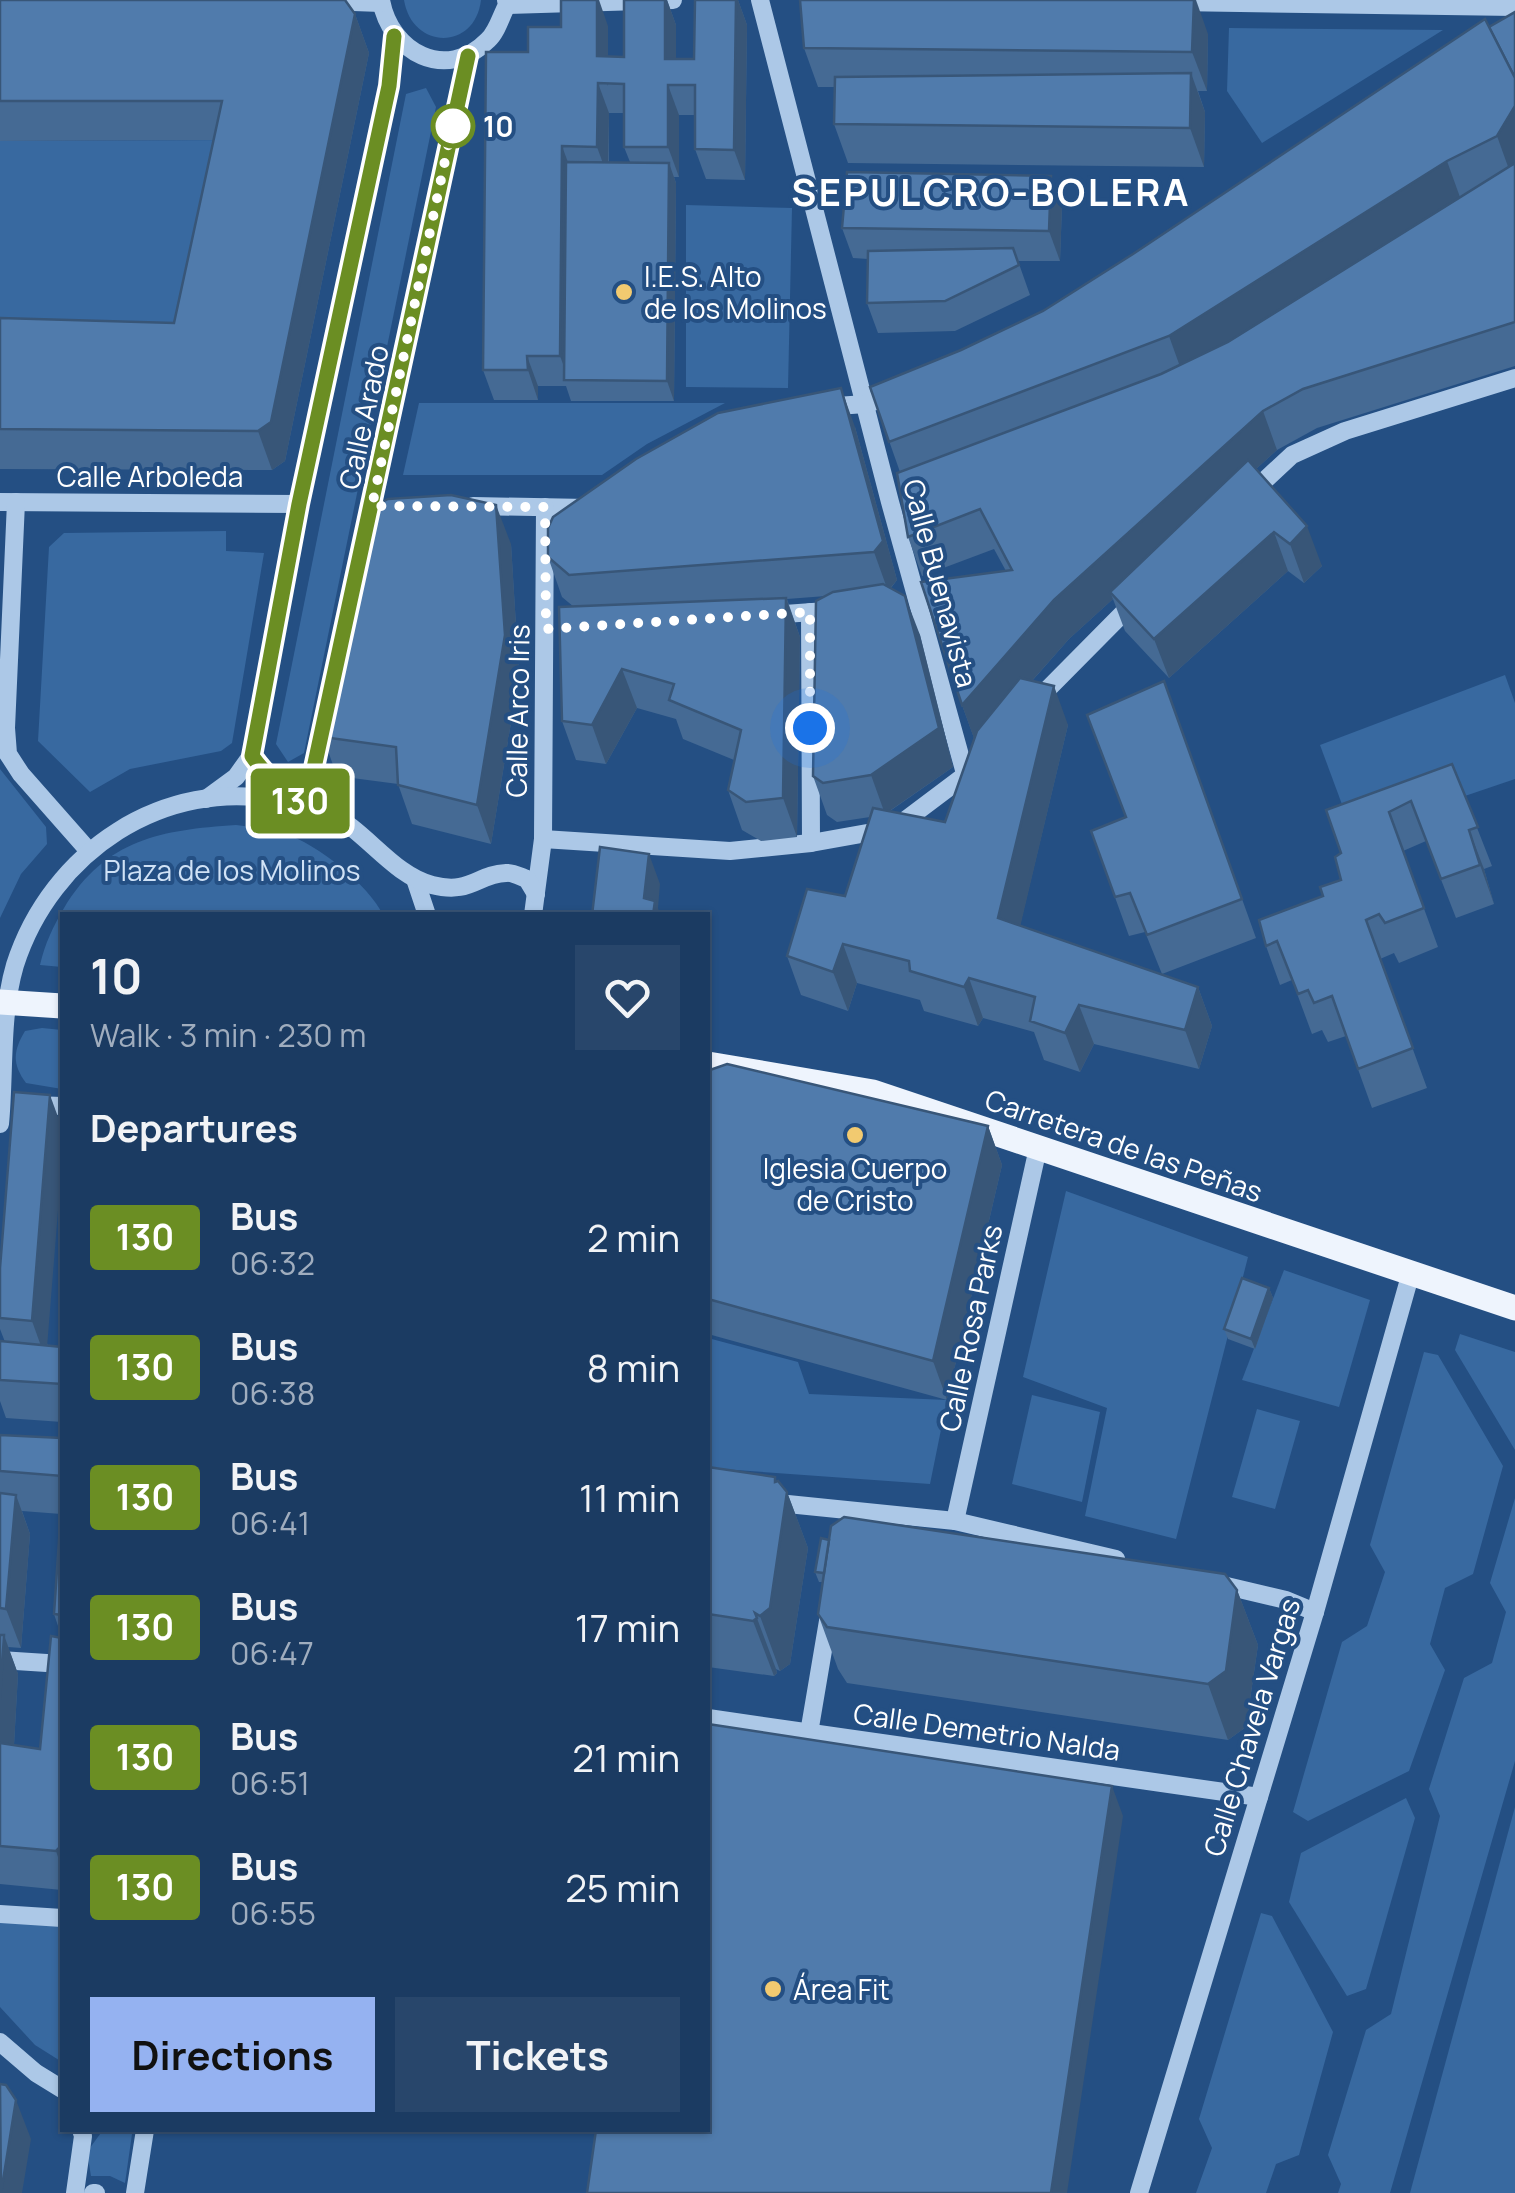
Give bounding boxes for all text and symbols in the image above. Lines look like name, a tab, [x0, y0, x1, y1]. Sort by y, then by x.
marker: 10	[432, 105, 474, 147]
place label: 10	[483, 107, 514, 145]
district label: SEPULCRO-BOLERA	[791, 165, 1191, 217]
place label: I.E.S. Alto de los Molinos	[644, 257, 827, 327]
marker: I.E.S. Alto de los Molinos	[613, 281, 635, 303]
street label: Calle Arado	[329, 341, 397, 493]
street label: Calle Arboleda	[57, 457, 243, 495]
street label: Calle Buenavista	[895, 475, 987, 691]
street label: Calle Arco Iris	[496, 624, 538, 798]
your location	[785, 703, 835, 753]
line badge: 130	[242, 768, 358, 834]
text: 130	[271, 777, 329, 825]
park label: Plaza de los Molinos	[104, 851, 360, 889]
text: 10	[90, 943, 143, 1008]
button: heart	[575, 945, 680, 1050]
text: Walk · 3 min · 230 m	[90, 1013, 366, 1057]
street label: Carretera de las Peñas	[980, 1080, 1268, 1210]
text: Departures	[90, 1101, 298, 1153]
marker: Iglesia Cuerpo de Cristo	[844, 1124, 866, 1146]
place label: Iglesia Cuerpo de Cristo	[763, 1149, 947, 1219]
text: Bus	[230, 1189, 298, 1241]
text: 2 min	[587, 1211, 680, 1263]
text: 130	[116, 1213, 174, 1261]
street label: Calle Rosa Parks	[930, 1221, 1010, 1435]
text: 06:32	[230, 1241, 315, 1285]
text: Bus	[230, 1319, 298, 1371]
text: 8 min	[587, 1341, 680, 1393]
text: 130	[116, 1343, 174, 1391]
text: 06:38	[230, 1371, 315, 1415]
text: Bus	[230, 1449, 298, 1501]
text: 11 min	[579, 1471, 680, 1523]
text: 130	[116, 1473, 174, 1521]
text: 06:41	[230, 1501, 310, 1545]
text: Bus	[230, 1579, 298, 1631]
street label: Calle Chavela Vargas	[1194, 1594, 1308, 1860]
text: 17 min	[575, 1601, 680, 1653]
text: 130	[116, 1603, 174, 1651]
text: 06:47	[230, 1631, 314, 1675]
street label: Calle Demetrio Nalda	[851, 1693, 1123, 1769]
text: Bus	[230, 1709, 298, 1761]
text: 21 min	[572, 1731, 680, 1783]
text: 130	[116, 1733, 174, 1781]
text: 06:51	[230, 1761, 310, 1805]
text: Bus	[230, 1839, 298, 1891]
text: 25 min	[565, 1861, 680, 1913]
text: 130	[116, 1863, 174, 1911]
text: 06:55	[230, 1891, 316, 1935]
place label: Área Fit	[793, 1970, 890, 2008]
marker: Área Fit	[762, 1978, 784, 2000]
button: Directions	[90, 1997, 375, 2112]
button: Tickets	[395, 1997, 680, 2112]

